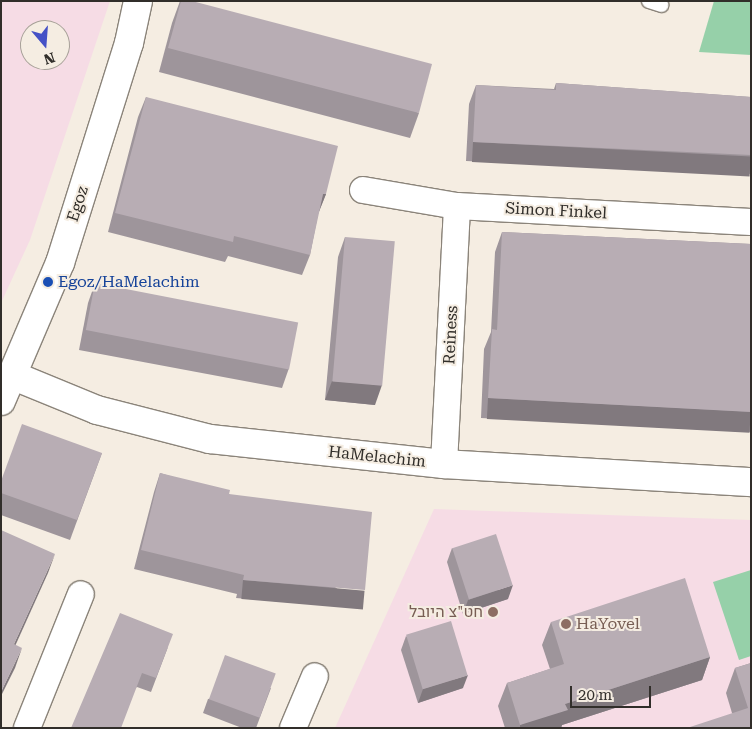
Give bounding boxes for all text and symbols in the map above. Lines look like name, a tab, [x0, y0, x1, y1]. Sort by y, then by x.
north arrow	[20, 20, 70, 70]
text: N	[42, 49, 57, 68]
street label: Egoz	[63, 184, 93, 224]
street label: Simon Finkel	[505, 199, 607, 223]
place label: Egoz/HaMelachim	[58, 272, 200, 292]
marker: Egoz/HaMelachim	[42, 276, 54, 288]
street label: Reiness	[440, 305, 462, 365]
street label: HaMelachim	[327, 442, 427, 472]
place label: חט"צ היובל	[409, 602, 483, 622]
marker: חט"צ היובל	[487, 606, 499, 618]
place label: HaYovel	[576, 614, 640, 634]
marker: HaYovel	[560, 618, 572, 630]
scale bar	[572, 676, 653, 708]
text: 20 m	[578, 686, 612, 704]

